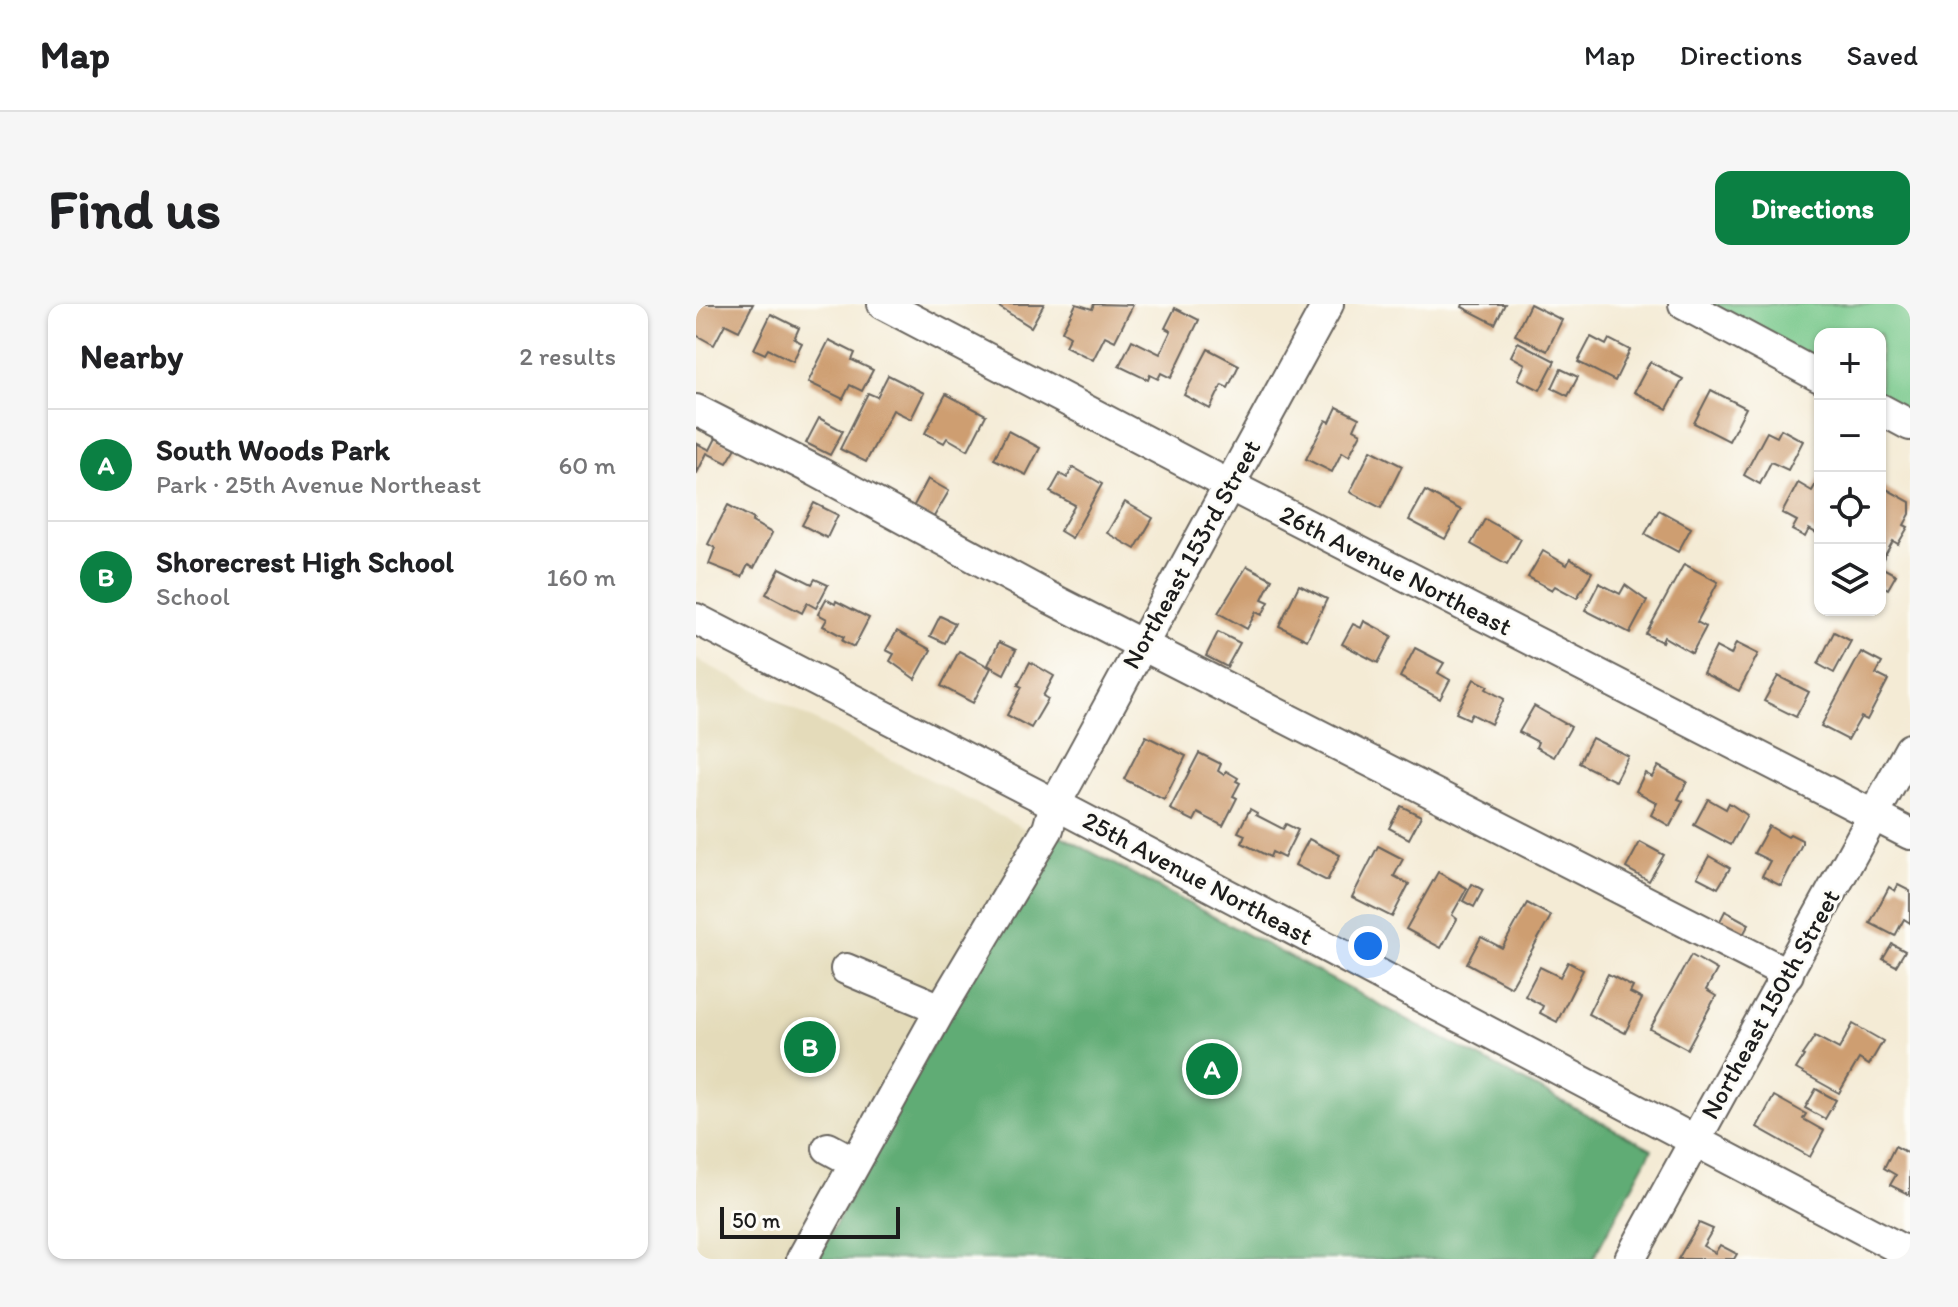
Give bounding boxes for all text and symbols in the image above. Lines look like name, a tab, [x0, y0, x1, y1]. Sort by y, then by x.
text: Map	[40, 32, 110, 78]
text: Map	[1584, 38, 1635, 72]
text: Directions	[1679, 38, 1803, 72]
text: Saved	[1847, 38, 1918, 72]
button: Directions	[1715, 171, 1910, 245]
text: Find us	[48, 175, 221, 242]
map controls	[1814, 328, 1886, 616]
button: +	[1814, 328, 1886, 400]
text: Nearby	[80, 336, 183, 377]
text: 2 results	[519, 340, 616, 372]
button: −	[1814, 400, 1886, 472]
text: South Woods Park	[156, 431, 390, 468]
street label: Northeast 153rd Street	[1115, 434, 1267, 674]
text: A	[98, 449, 114, 481]
text: 60 m	[559, 449, 616, 481]
text: Park · 25th Avenue Northeast	[156, 468, 481, 500]
button: locate	[1814, 472, 1886, 544]
street label: 26th Avenue Northeast	[1275, 498, 1518, 643]
text: Shorecrest High School	[156, 543, 454, 580]
button: layers	[1814, 544, 1886, 616]
text: B	[98, 561, 114, 593]
text: 160 m	[546, 561, 616, 593]
text: School	[156, 580, 230, 612]
street label: 25th Avenue Northeast	[1077, 804, 1319, 952]
street label: Northeast 150th Street	[1693, 883, 1847, 1125]
your location	[1348, 926, 1388, 966]
pin: B	[784, 1017, 836, 1077]
pin: A	[1186, 1039, 1238, 1099]
scale bar	[720, 1203, 900, 1239]
text: 50 m	[732, 1207, 781, 1234]

